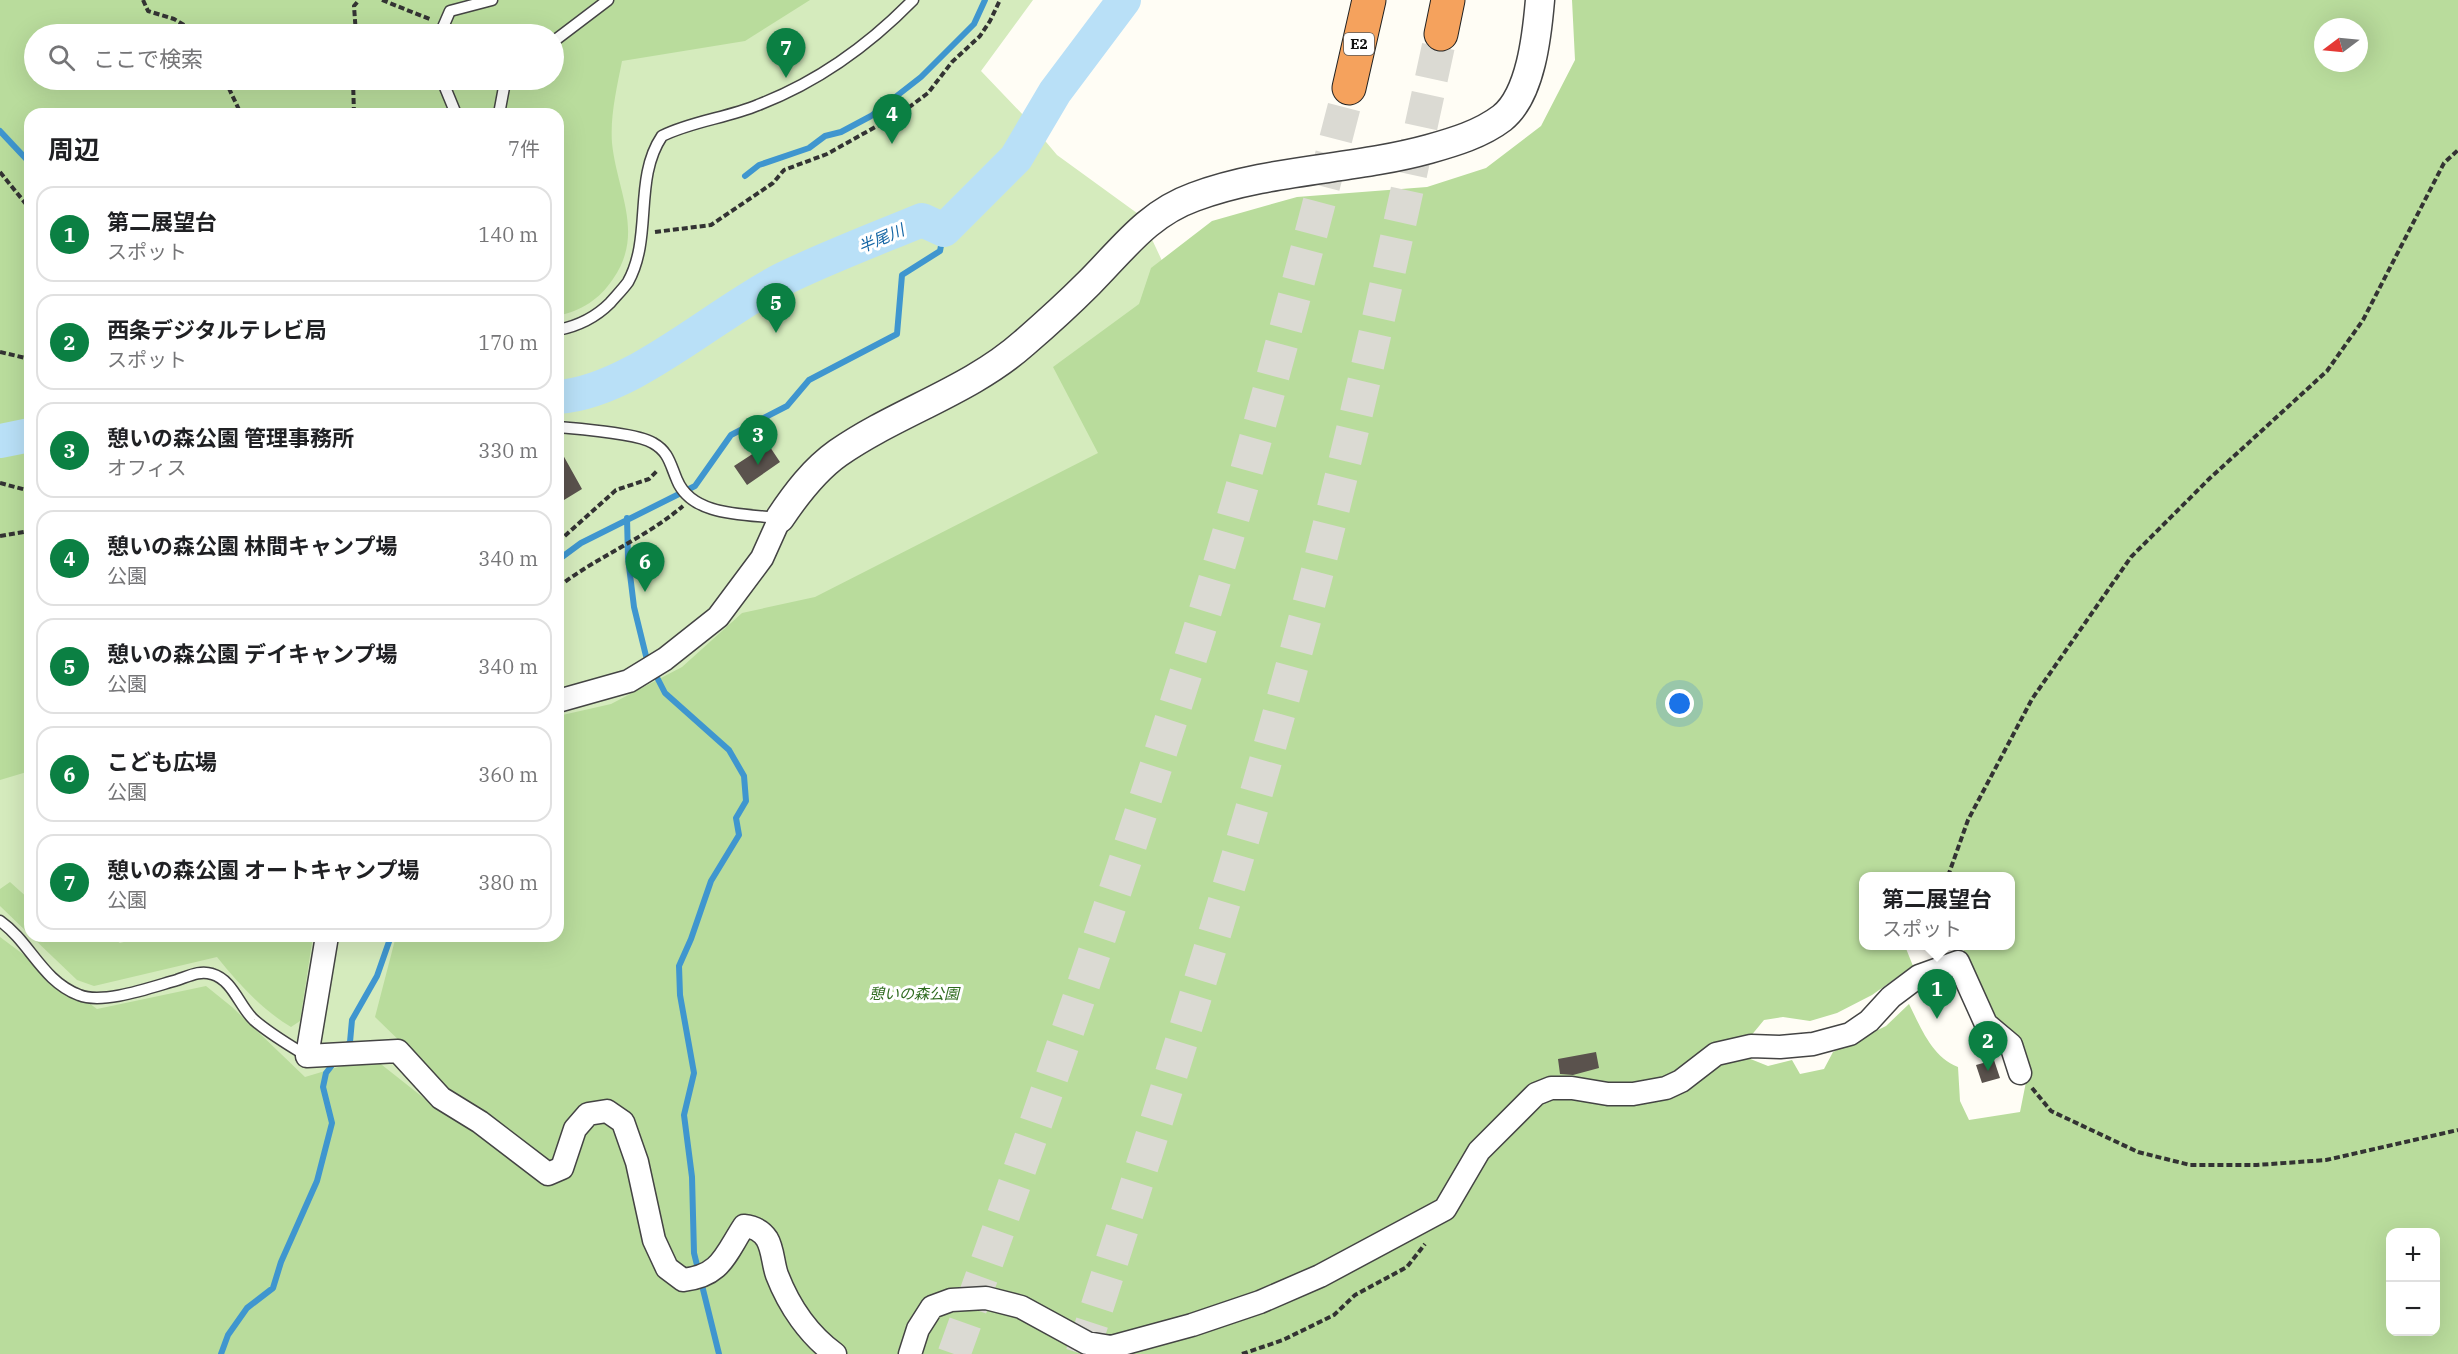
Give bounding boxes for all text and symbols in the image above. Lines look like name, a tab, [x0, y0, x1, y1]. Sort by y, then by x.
north arrow	[2314, 18, 2368, 72]
search box	[24, 24, 564, 90]
pin: 7	[766, 28, 806, 78]
road number: E2	[1344, 33, 1374, 55]
icon: search	[45, 41, 78, 74]
text: ここで検索	[93, 44, 203, 73]
pin: 4	[872, 94, 912, 144]
text: 周辺	[48, 132, 100, 166]
text: 7件	[508, 135, 540, 162]
text: 第二展望台	[107, 207, 217, 236]
water label: 半尾川	[855, 219, 909, 257]
text: 1	[64, 221, 76, 248]
text: 140 m	[478, 221, 538, 248]
text: スポット	[107, 238, 187, 265]
pin: 5	[756, 284, 796, 333]
text: 西条デジタルテレビ局	[107, 315, 327, 344]
text: 2	[64, 329, 76, 356]
text: 170 m	[478, 329, 538, 356]
text: スポット	[107, 346, 187, 373]
pin: 3	[738, 416, 777, 465]
text: 憩いの森公園 管理事務所	[107, 423, 354, 452]
text: 3	[64, 437, 76, 464]
text: 330 m	[478, 437, 538, 464]
text: オフィス	[107, 454, 187, 481]
text: 憩いの森公園 林間キャンプ場	[107, 531, 397, 560]
pin: 6	[626, 542, 664, 592]
text: 4	[64, 545, 76, 572]
text: 340 m	[478, 545, 538, 572]
text: 公園	[107, 562, 147, 589]
text: 憩いの森公園 デイキャンプ場	[107, 639, 397, 668]
text: 5	[64, 653, 76, 680]
text: 340 m	[478, 653, 538, 680]
text: 公園	[107, 670, 147, 697]
your location	[1665, 689, 1694, 718]
text: こども広場	[107, 747, 217, 776]
text: 6	[64, 761, 76, 788]
text: 360 m	[478, 761, 538, 788]
text: 公園	[107, 778, 147, 805]
text: 憩いの森公園 オートキャンプ場	[107, 855, 419, 884]
text: 7	[64, 869, 76, 896]
text: 380 m	[478, 869, 538, 896]
popup	[1859, 872, 2015, 950]
text: 第二展望台	[1882, 884, 1992, 913]
text: 公園	[107, 886, 147, 913]
text: スポット	[1882, 915, 1962, 942]
pin: 1	[1918, 970, 1956, 1019]
park label: 憩いの森公園	[869, 984, 961, 1003]
pin: 2	[1968, 1022, 2008, 1071]
map controls	[2386, 1228, 2440, 1336]
button: +	[2386, 1228, 2440, 1282]
button: −	[2386, 1282, 2440, 1336]

